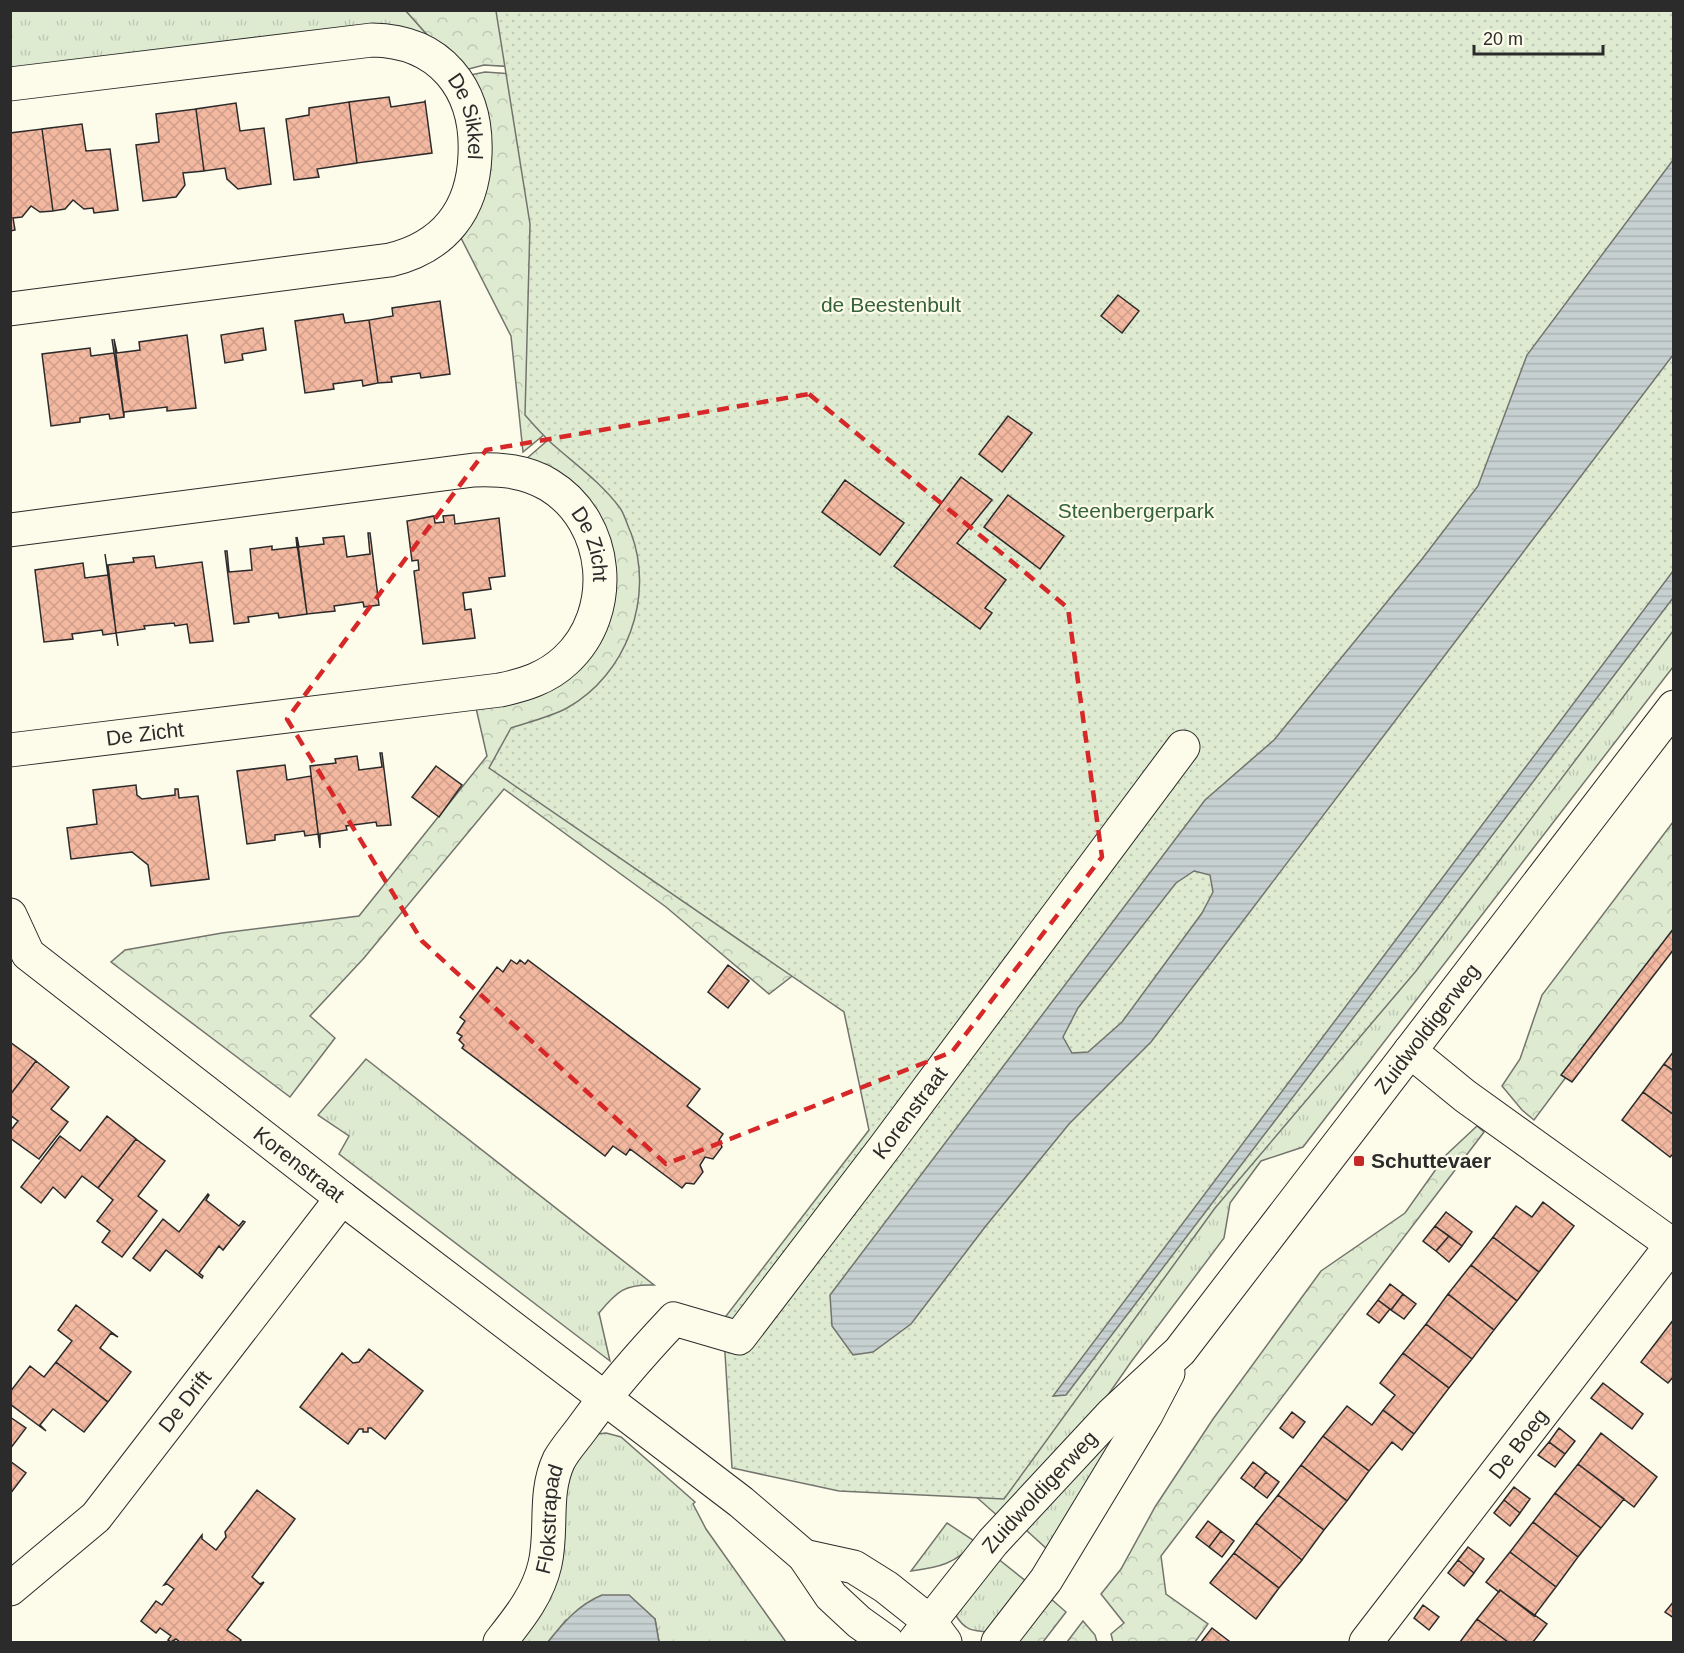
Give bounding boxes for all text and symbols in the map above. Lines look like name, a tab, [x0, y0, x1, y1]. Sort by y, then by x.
scale bar	[1474, 18, 1603, 56]
text: 20 m	[1483, 29, 1523, 49]
street label: De Sikkel	[444, 69, 487, 160]
park label: de Beestenbult	[821, 293, 961, 316]
park label: Steenbergerpark	[1058, 499, 1215, 522]
street label: De Zicht	[567, 502, 612, 582]
street label: De Zicht	[105, 717, 185, 750]
street label: Zuidwoldigerweg	[1370, 959, 1484, 1098]
street label: Korenstraat	[868, 1062, 951, 1163]
street label: Korenstraat	[249, 1122, 349, 1207]
place label: Schuttevaer	[1371, 1149, 1491, 1172]
marker: Schuttevaer	[1352, 1154, 1366, 1168]
street label: De Drift	[154, 1366, 216, 1436]
street label: De Boeg	[1484, 1404, 1552, 1483]
street label: Zuidwoldigerweg	[977, 1426, 1101, 1557]
street label: Flokstrapad	[531, 1461, 567, 1576]

